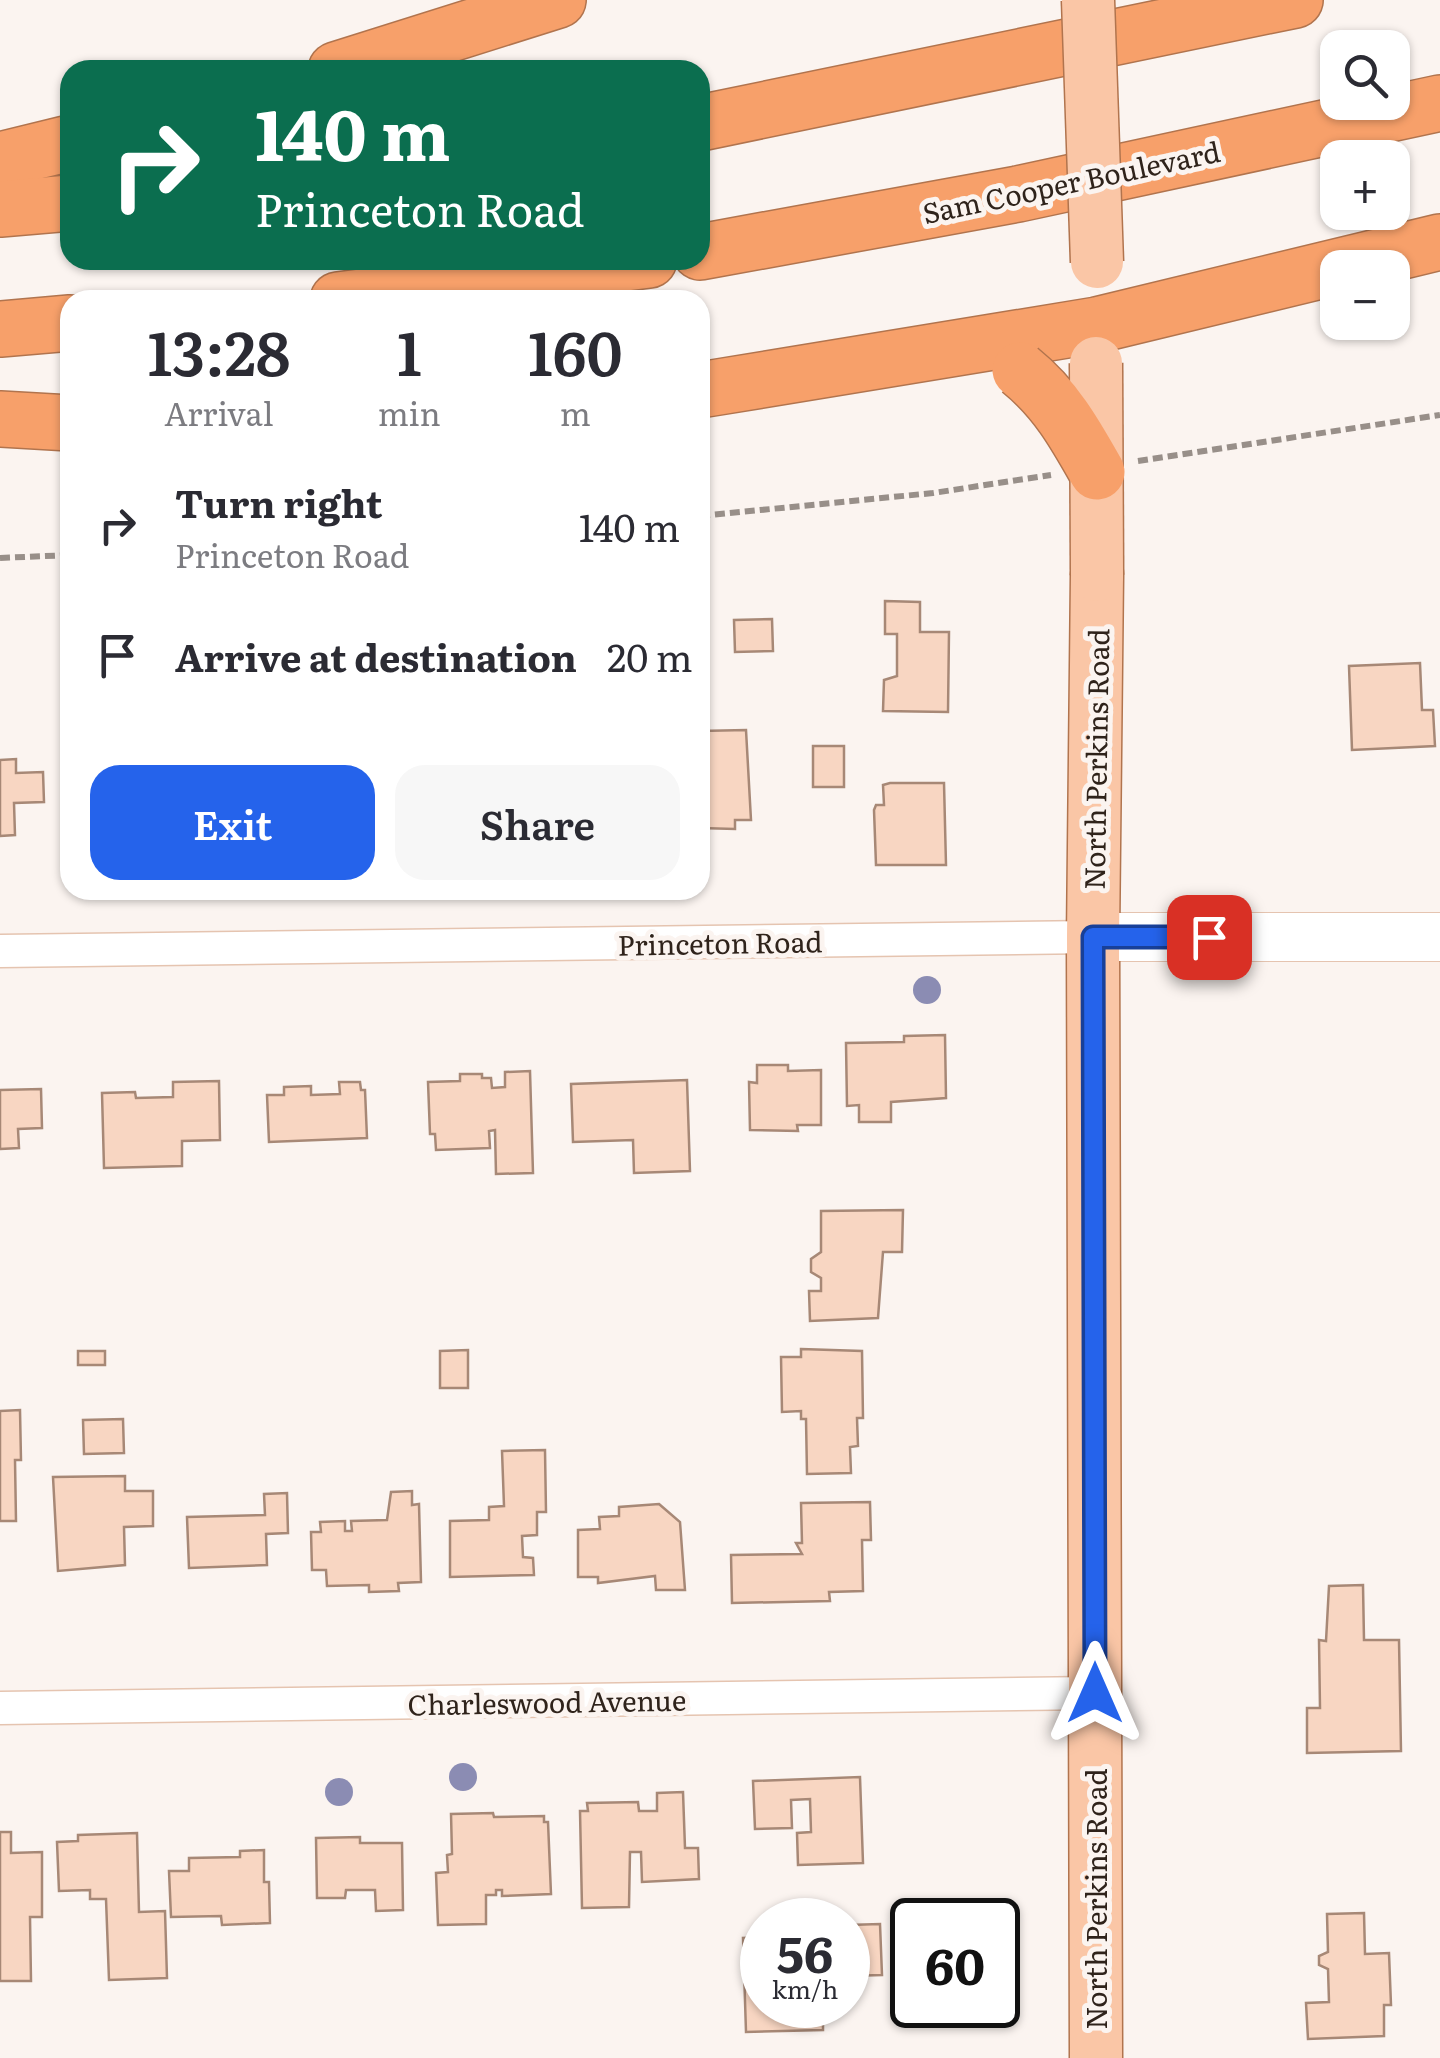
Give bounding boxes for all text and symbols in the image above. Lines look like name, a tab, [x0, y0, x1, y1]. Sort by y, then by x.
map controls	[1320, 30, 1410, 340]
button: search	[1320, 30, 1410, 120]
text: 140 m	[255, 79, 450, 183]
icon: right	[90, 100, 220, 230]
street label: Sam Cooper Boulevard	[918, 129, 1224, 233]
button: +	[1320, 140, 1410, 230]
text: Princeton Road	[255, 174, 585, 241]
button: −	[1320, 250, 1410, 340]
text: 13:28	[147, 305, 290, 394]
text: 1	[397, 305, 422, 394]
text: 160	[528, 305, 623, 394]
text: Arrival	[164, 388, 274, 436]
text: min	[378, 388, 441, 436]
text: m	[560, 388, 591, 436]
text: Turn right	[175, 473, 382, 530]
text: 140 m	[579, 497, 680, 554]
icon: right	[90, 498, 145, 553]
text: Princeton Road	[175, 530, 409, 578]
text: Arrive at destination	[175, 627, 577, 684]
text: 20 m	[607, 627, 693, 684]
icon: arrive	[90, 628, 145, 683]
street label: North Perkins Road	[1072, 628, 1118, 890]
button: Exit	[90, 765, 375, 880]
button: Share	[395, 765, 680, 880]
pin	[1167, 895, 1252, 980]
icon: arrive	[1182, 910, 1237, 965]
street label: Princeton Road	[617, 919, 823, 965]
position arrow	[1043, 1641, 1147, 1745]
street label: Charleswood Avenue	[407, 1678, 687, 1724]
street label: North Perkins Road	[1074, 1768, 1116, 2030]
speed limit sign: 60	[890, 1898, 1020, 2028]
text: 56	[777, 1914, 833, 1988]
text: km/h	[772, 1970, 838, 2007]

